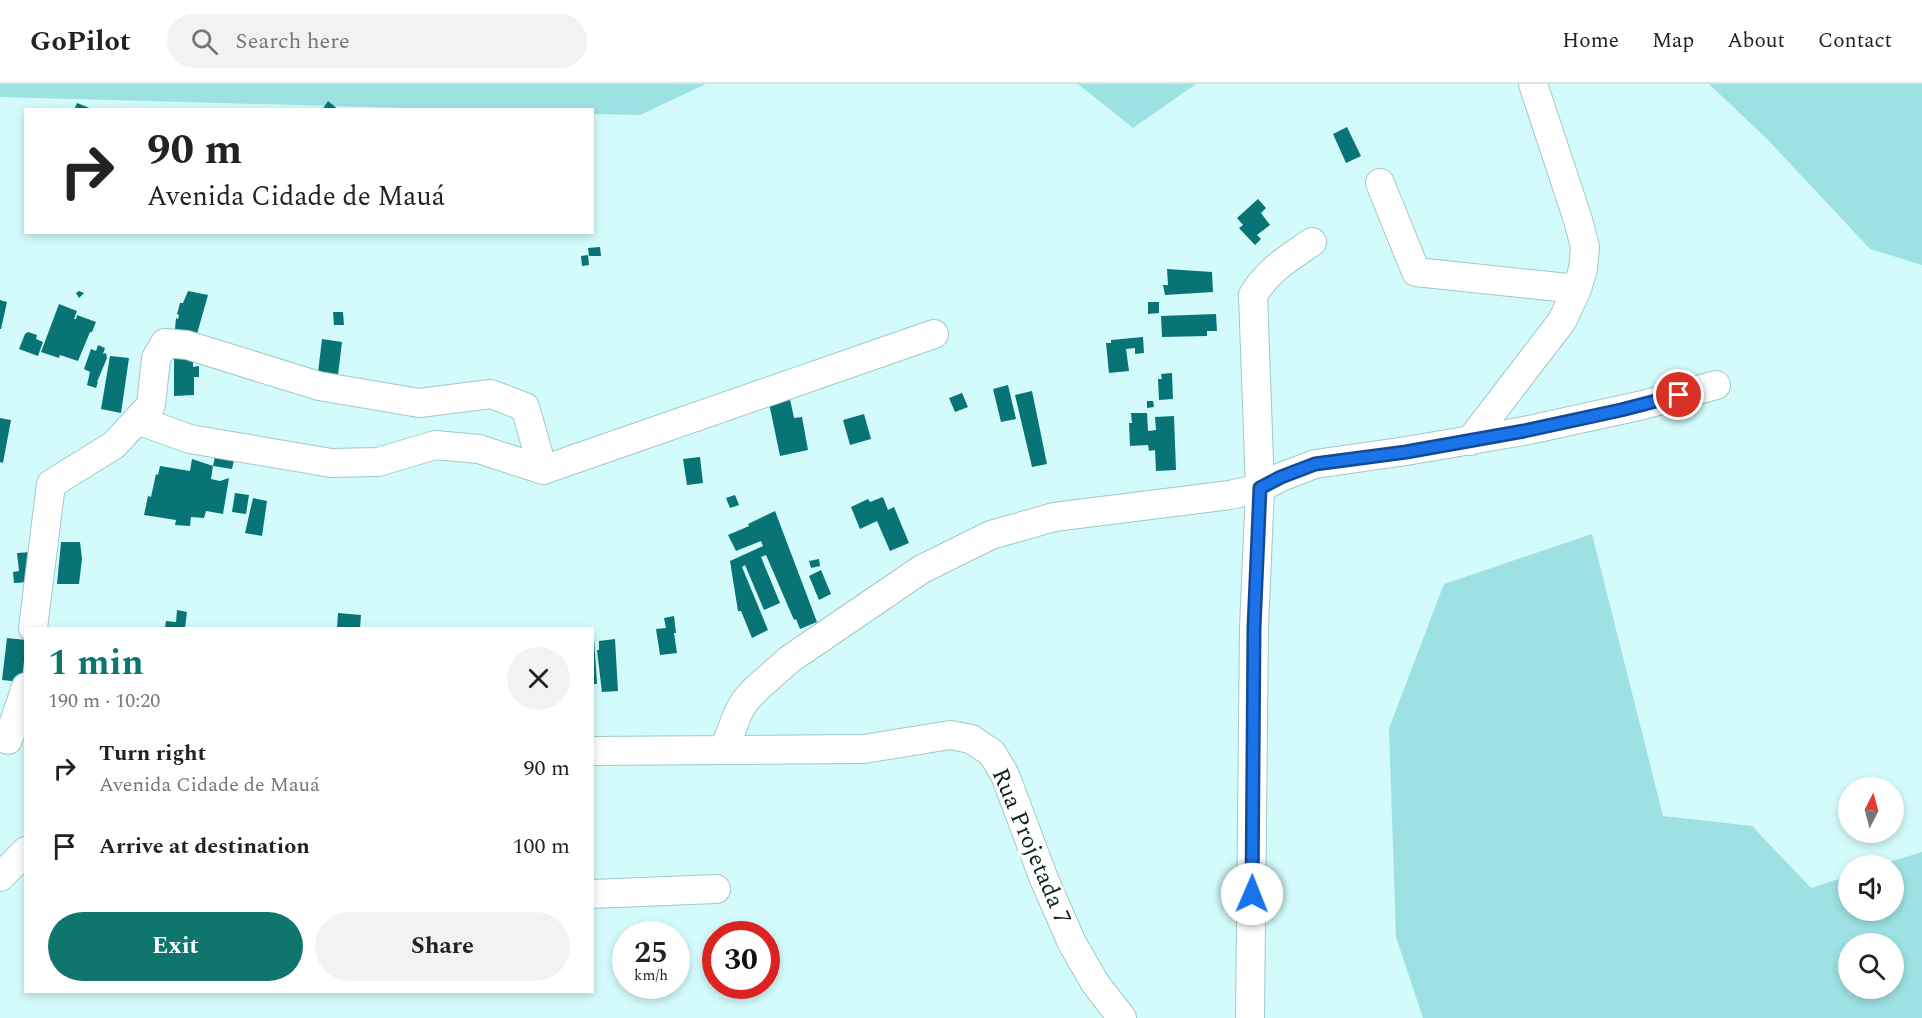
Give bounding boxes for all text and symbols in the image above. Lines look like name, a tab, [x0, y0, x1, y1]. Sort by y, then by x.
search box	[167, 14, 587, 68]
text: GoPilot	[30, 20, 131, 63]
icon: search	[188, 25, 221, 58]
text: Search here	[236, 25, 350, 58]
text: Home	[1562, 25, 1619, 57]
text: Map	[1652, 25, 1694, 57]
text: About	[1727, 25, 1785, 57]
text: Contact	[1818, 25, 1892, 57]
text: 90 m	[147, 119, 242, 182]
icon: right	[48, 132, 126, 210]
text: Avenida Cidade de Mauá	[147, 176, 445, 218]
pin	[1653, 369, 1704, 420]
icon: arrive	[1662, 378, 1695, 411]
text: 1 min	[48, 636, 144, 691]
button: close	[507, 647, 570, 710]
text: 190 m · 10:20	[48, 686, 160, 716]
text: Turn right	[99, 737, 206, 770]
icon: right	[48, 752, 81, 785]
text: 90 m	[524, 752, 570, 785]
street label: Rua Projetada 7	[982, 762, 1080, 930]
text: Avenida Cidade de Mauá	[99, 770, 320, 800]
north arrow	[1838, 777, 1904, 843]
map controls	[1838, 777, 1904, 999]
icon: arrive	[48, 830, 81, 863]
text: Arrive at destination	[99, 830, 310, 863]
text: 100 m	[513, 830, 570, 863]
button: sound	[1838, 855, 1904, 921]
position arrow	[1220, 862, 1284, 926]
button: Exit	[48, 912, 303, 981]
button: Share	[315, 912, 570, 981]
speed limit sign: 30	[702, 921, 780, 999]
text: 25	[634, 930, 668, 976]
button: search	[1838, 933, 1904, 999]
text: km/h	[634, 964, 668, 987]

